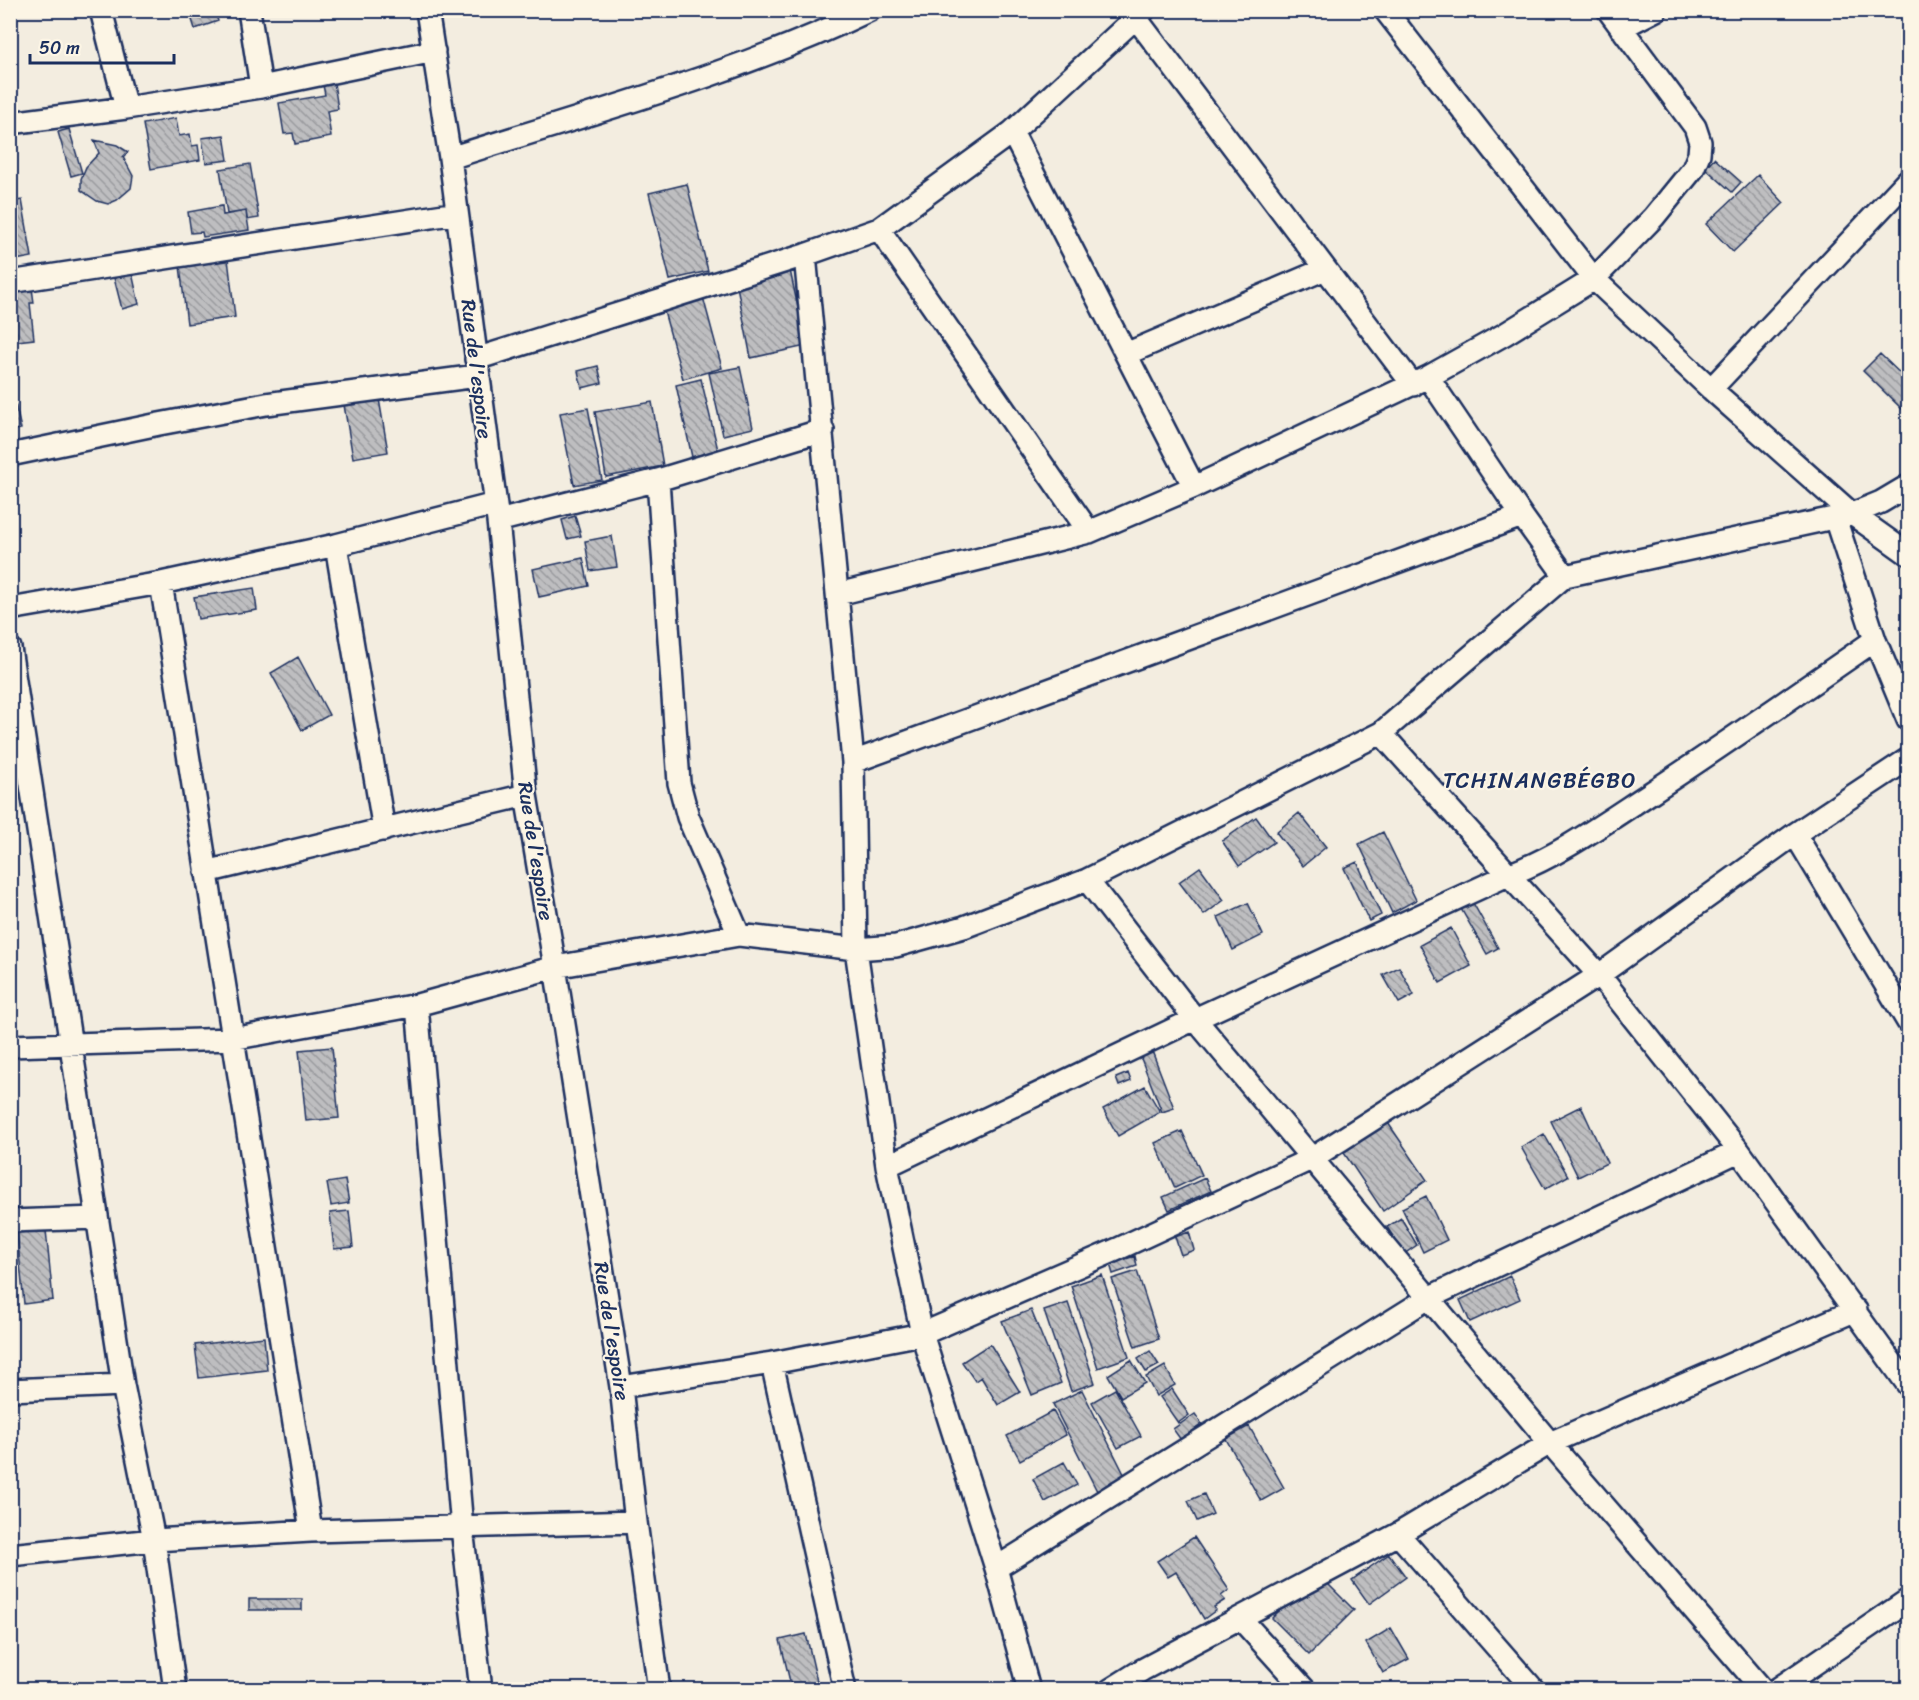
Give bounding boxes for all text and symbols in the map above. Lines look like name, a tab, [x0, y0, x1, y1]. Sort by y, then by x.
scale bar	[30, 27, 174, 65]
text: 50 m	[39, 32, 80, 64]
street label: Rue de l'espoire	[451, 297, 502, 441]
district label: TCHINANGBÉGBO	[1443, 761, 1637, 800]
street label: Rue de l'espoire	[507, 779, 564, 923]
street label: Rue de l'espoire	[583, 1259, 640, 1403]

